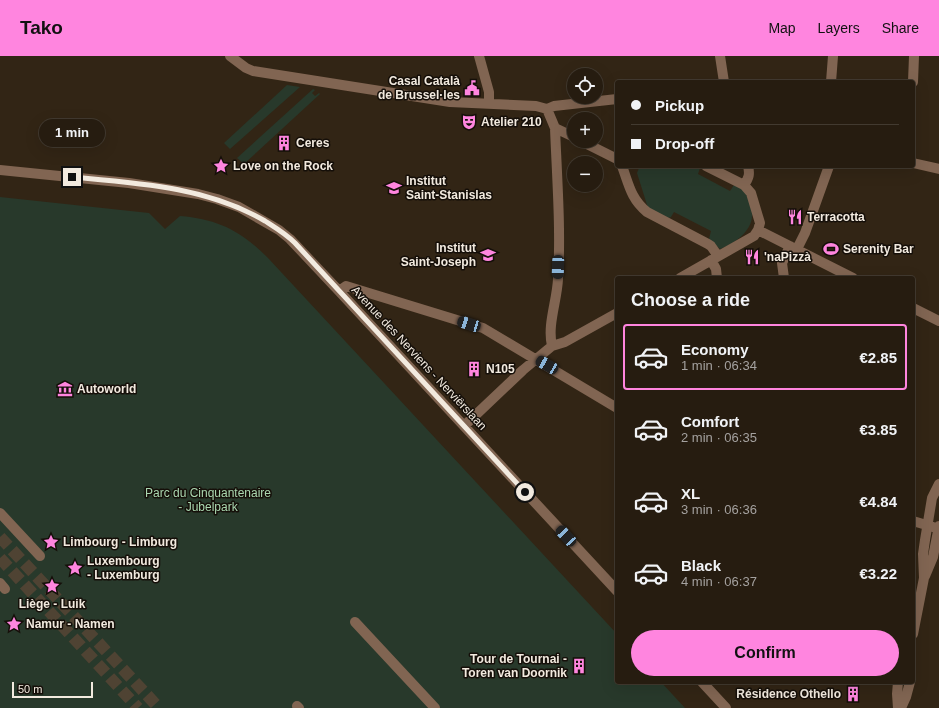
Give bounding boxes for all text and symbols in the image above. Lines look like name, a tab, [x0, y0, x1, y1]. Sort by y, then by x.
text: Tako	[20, 17, 63, 38]
text: Map	[768, 20, 796, 36]
text: Layers	[818, 20, 860, 36]
text: Share	[882, 20, 919, 36]
map controls	[567, 68, 603, 192]
button: locate	[567, 68, 603, 104]
place label: Casal Català de Brussel·les	[378, 74, 460, 102]
public building icon: Casal Català de Brussel·les	[463, 79, 481, 97]
text: Pickup	[655, 97, 704, 114]
button: +	[567, 112, 603, 148]
theatre icon: Atelier 210	[460, 113, 478, 131]
place label: Atelier 210	[481, 115, 542, 129]
callout: 1 min	[39, 119, 105, 147]
text: 1 min	[55, 125, 89, 140]
building icon: Ceres	[275, 134, 293, 152]
text: Drop-off	[655, 135, 714, 152]
place label: Ceres	[296, 136, 330, 150]
button: −	[567, 156, 603, 192]
place icon: Love on the Rock	[212, 157, 230, 175]
place label: Love on the Rock	[233, 159, 333, 173]
route end	[63, 168, 81, 186]
place label: Institut Saint-Stanislas	[406, 174, 492, 202]
school or university icon: Institut Saint-Stanislas	[385, 179, 403, 197]
restaurant icon: Terracotta	[786, 208, 804, 226]
place label: Terracotta	[807, 210, 865, 224]
sports icon: Serenity Bar	[822, 240, 840, 258]
place label: Institut Saint-Joseph	[401, 241, 476, 269]
place label: Serenity Bar	[843, 242, 914, 256]
school or university icon: Institut Saint-Joseph	[479, 246, 497, 264]
restaurant icon: 'naPizzà	[743, 248, 761, 266]
place label: 'naPizzà	[764, 250, 811, 264]
car	[552, 255, 564, 279]
street label: Avenue des Nerviens - Nerviërslaan	[348, 283, 490, 433]
text: Choose a ride	[631, 290, 750, 310]
car	[456, 315, 482, 333]
icon: car	[633, 339, 669, 375]
text: Economy	[681, 341, 749, 358]
text: €2.85	[859, 349, 897, 366]
car	[534, 354, 560, 376]
text: 1 min · 06:34	[681, 358, 757, 373]
building icon: N105	[465, 360, 483, 378]
place label: N105	[486, 362, 515, 376]
museum icon: Autoworld	[56, 380, 74, 398]
place label: Autoworld	[77, 382, 136, 396]
icon: car	[633, 411, 669, 447]
text: Comfort	[681, 413, 739, 430]
text: €3.85	[859, 421, 897, 438]
text: 2 min · 06:35	[681, 430, 757, 445]
route start	[516, 483, 534, 501]
icon: car	[633, 483, 669, 519]
text: XL	[681, 485, 700, 502]
park label: Parc du Cinquantenaire - Jubelpark	[145, 486, 271, 514]
text: €4.84	[859, 493, 897, 510]
text: 3 min · 06:36	[681, 502, 757, 517]
car	[553, 523, 579, 549]
place icon: Limbourg - Limburg	[42, 533, 60, 551]
place label: Limbourg - Limburg	[63, 535, 177, 549]
place label: Luxembourg - Luxemburg	[87, 554, 160, 582]
icon: car	[633, 555, 669, 591]
text: Black	[681, 557, 721, 574]
place icon: Luxembourg - Luxemburg	[66, 559, 84, 577]
text: €3.22	[859, 565, 897, 582]
text: 4 min · 06:37	[681, 574, 757, 589]
place icon: Liège - Luik	[43, 577, 61, 595]
place label: Liège - Luik	[19, 597, 86, 611]
place icon: Namur - Namen	[5, 615, 23, 633]
place label: Namur - Namen	[26, 617, 115, 631]
button: Confirm	[631, 630, 899, 676]
place label: Tour de Tournai - Toren van Doornik	[462, 652, 567, 680]
building icon: Tour de Tournai - Toren van Doornik	[570, 657, 588, 675]
scale bar	[12, 680, 93, 699]
text: 50 m	[18, 683, 42, 695]
building icon: Résidence Othello	[844, 685, 862, 703]
place label: Résidence Othello	[736, 687, 841, 701]

